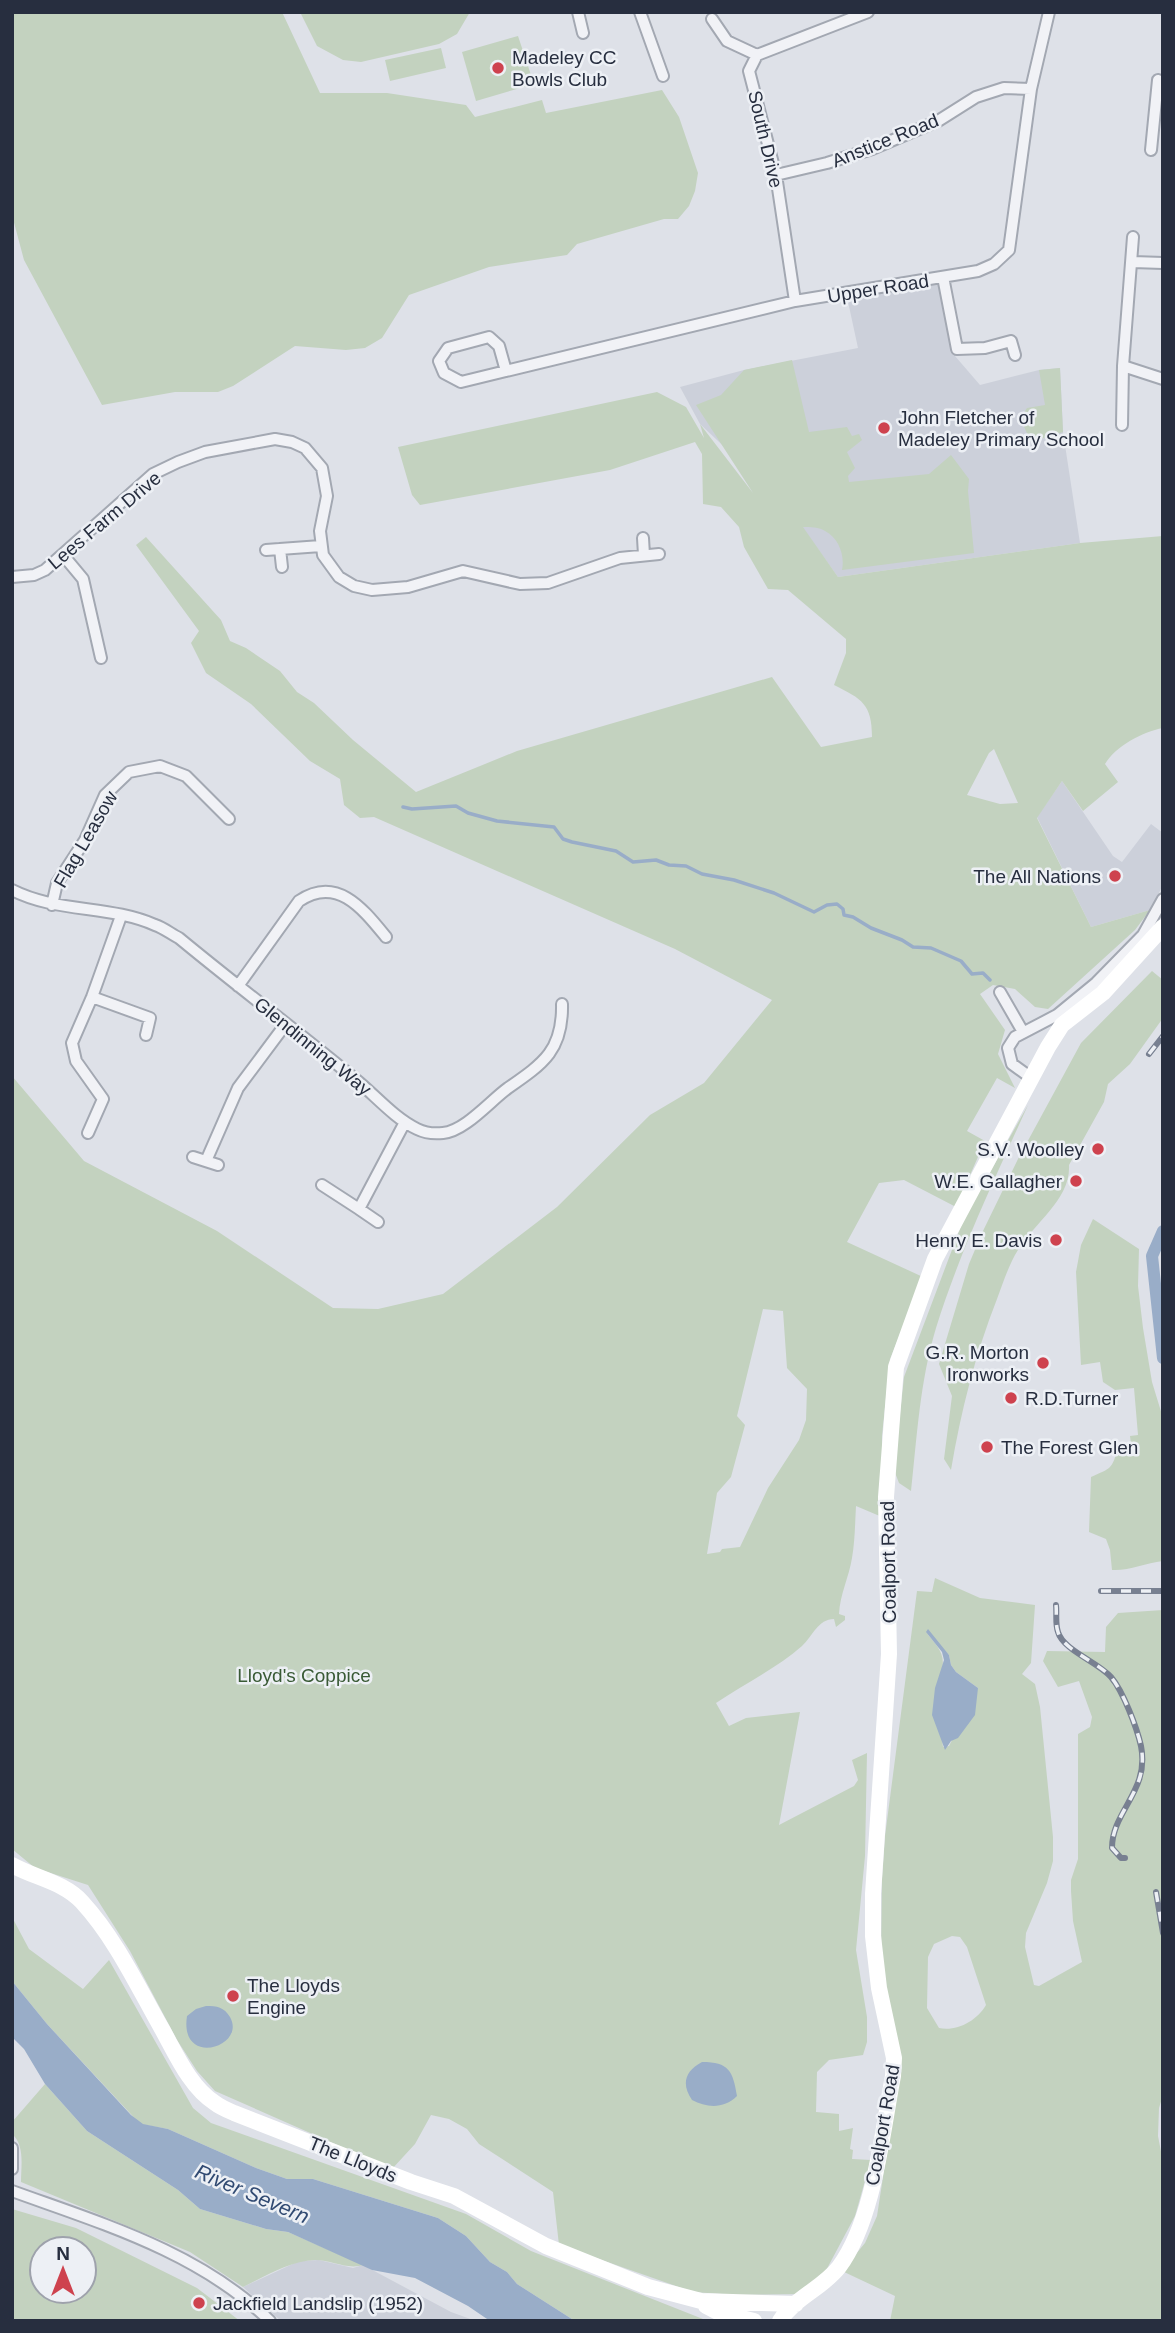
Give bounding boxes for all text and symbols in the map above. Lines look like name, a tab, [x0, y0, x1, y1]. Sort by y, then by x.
place label: Madeley CC Bowls Club	[512, 47, 617, 90]
marker: Madeley CC Bowls Club	[490, 60, 506, 76]
street label: South Drive	[744, 88, 787, 190]
street label: Anstice Road	[829, 110, 942, 171]
street label: Upper Road	[826, 270, 930, 307]
place label: John Fletcher of Madeley Primary School	[898, 407, 1104, 450]
marker: John Fletcher of Madeley Primary School	[876, 420, 892, 436]
street label: Lees Farm Drive	[44, 467, 165, 574]
street label: Flag Leasow	[49, 787, 122, 891]
place label: The All Nations	[973, 866, 1101, 887]
marker: The All Nations	[1107, 868, 1123, 884]
street label: Glendinning Way	[250, 993, 376, 1100]
place label: S.V. Woolley	[977, 1139, 1084, 1160]
marker: S.V. Woolley	[1090, 1141, 1106, 1157]
place label: W.E. Gallagher	[934, 1171, 1063, 1192]
marker: W.E. Gallagher	[1068, 1173, 1084, 1189]
place label: Henry E. Davis	[915, 1230, 1042, 1251]
marker: Henry E. Davis	[1048, 1232, 1064, 1248]
place label: G.R. Morton Ironworks	[926, 1342, 1029, 1385]
marker: G.R. Morton Ironworks	[1035, 1355, 1051, 1371]
place label: R.D.Turner	[1025, 1388, 1119, 1409]
marker: R.D.Turner	[1003, 1390, 1019, 1406]
place label: The Forest Glen	[1001, 1437, 1138, 1458]
marker: The Forest Glen	[979, 1439, 995, 1455]
street label: Coalport Road	[877, 1501, 900, 1623]
park label: Lloyd's Coppice	[237, 1665, 371, 1686]
place label: The Lloyds Engine	[247, 1975, 340, 2018]
marker: The Lloyds Engine	[225, 1988, 241, 2004]
street label: Coalport Road	[862, 2063, 903, 2187]
street label: The Lloyds	[306, 2132, 400, 2187]
water label: River Severn	[192, 2159, 313, 2228]
north arrow	[28, 2235, 98, 2305]
text: N	[56, 2243, 70, 2264]
place label: Jackfield Landslip (1952)	[213, 2293, 423, 2314]
marker: Jackfield Landslip (1952)	[191, 2295, 207, 2311]

